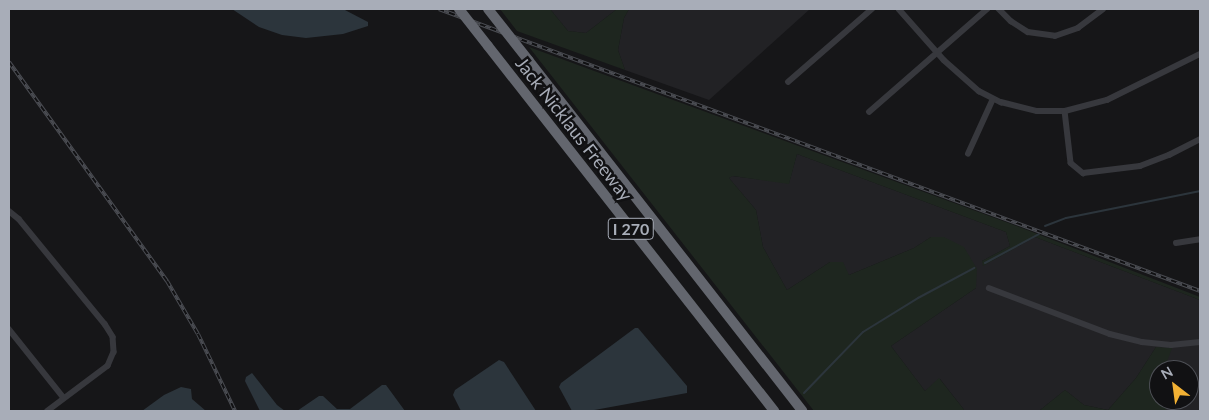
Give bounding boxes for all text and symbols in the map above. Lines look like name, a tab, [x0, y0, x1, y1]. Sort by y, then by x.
street label: Jack Nicklaus Freeway	[511, 53, 637, 205]
road number: I 270	[607, 215, 655, 242]
north arrow	[1149, 360, 1199, 410]
text: N	[1158, 362, 1176, 383]

